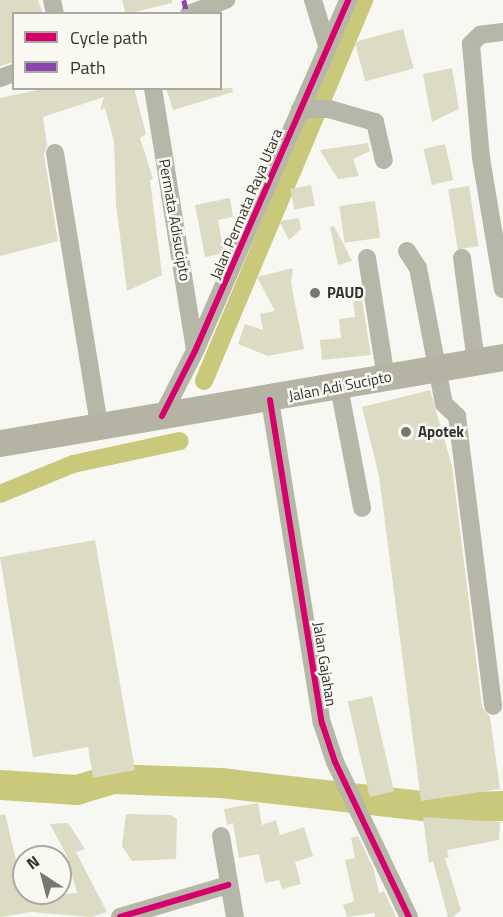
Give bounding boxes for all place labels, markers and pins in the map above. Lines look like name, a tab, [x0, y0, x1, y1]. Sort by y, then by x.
place label: PAUD	[327, 284, 364, 302]
marker: PAUD	[308, 286, 322, 300]
place label: Apotek	[418, 423, 464, 441]
marker: Apotek	[399, 425, 413, 439]

